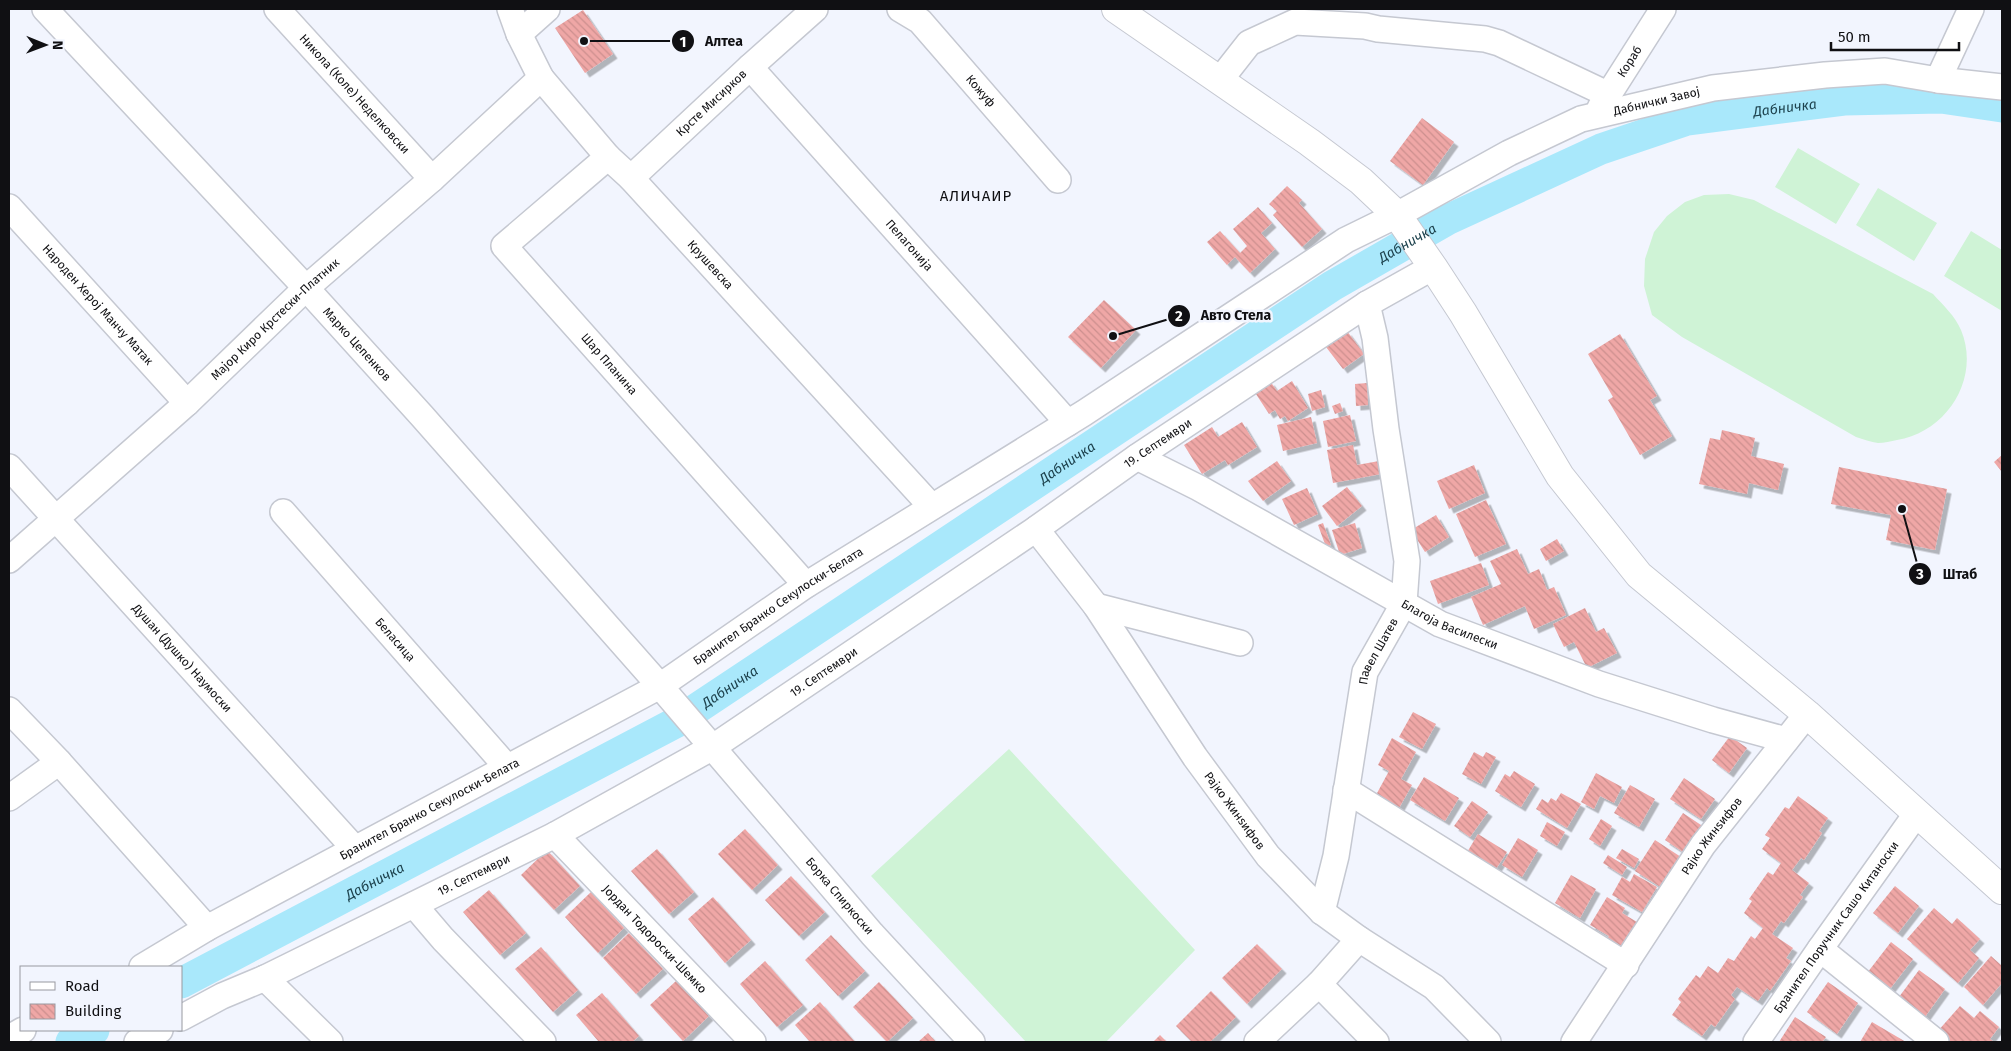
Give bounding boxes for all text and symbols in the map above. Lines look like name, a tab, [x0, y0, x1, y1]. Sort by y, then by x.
north arrow	[20, 20, 70, 70]
scale bar	[1831, 20, 1958, 52]
callout: Алтеа	[671, 27, 753, 56]
text: 50 m	[1838, 28, 1871, 46]
street label: Никола (Коле) Неделковски	[296, 31, 413, 157]
text: 1	[680, 33, 686, 51]
text: Алтеа	[704, 33, 743, 50]
text: N	[49, 40, 66, 50]
street label: Кораб	[1614, 43, 1645, 80]
street label: Крсте Мисирков	[673, 67, 750, 139]
street label: Кожуф	[963, 72, 999, 110]
street label: Дабнички Завој	[1611, 84, 1701, 118]
water label: Дабничка	[1751, 96, 1818, 121]
district label: АЛИЧАИР	[940, 187, 1012, 205]
street label: Пелагонија	[883, 217, 936, 274]
water label: Дабничка	[1375, 220, 1439, 267]
street label: Крушевска	[684, 237, 736, 292]
street label: Народен Херој Манчу Матак	[39, 242, 157, 368]
street label: Мајор Киро Крстески-Платник	[208, 255, 343, 383]
callout: Авто Стела	[1166, 301, 1281, 330]
street label: Марко Цепенков	[320, 305, 394, 384]
text: 2	[1175, 307, 1183, 325]
text: Авто Стела	[1200, 307, 1272, 324]
street label: Шар Планина	[578, 330, 640, 398]
street label: 19. Септември	[1121, 416, 1194, 471]
water label: Дабничка	[1035, 438, 1099, 488]
street label: Бранител Бранко Секулоски-Белата	[690, 544, 866, 668]
callout: Штаб	[1908, 559, 1987, 588]
text: 3	[1915, 565, 1924, 583]
text: Штаб	[1943, 566, 1977, 583]
street label: Благоја Василески	[1399, 597, 1500, 652]
street label: Душан (Душко) Наумоски	[129, 600, 235, 715]
street label: Беласица	[372, 615, 418, 664]
street label: Павел Шатев	[1356, 615, 1401, 686]
street label: 19. Септември	[787, 644, 860, 700]
water label: Дабничка	[698, 662, 761, 712]
street label: Бранител Бранко Секулоски-Белата	[337, 756, 522, 863]
street label: Рајко Жинѕифов	[1201, 769, 1268, 853]
street label: Рајко Жинѕифов	[1679, 794, 1745, 877]
street label: Бранител Поручник Сашо Китаноски	[1771, 839, 1902, 1016]
street label: 19. Септември	[436, 851, 512, 899]
street label: Борка Спиркоски	[803, 855, 876, 938]
water label: Дабничка	[342, 859, 407, 904]
street label: Јордан Тодороски-Шемко	[600, 882, 710, 996]
legend	[20, 966, 182, 1031]
text: Road	[65, 977, 100, 995]
text: Building	[65, 1002, 121, 1020]

